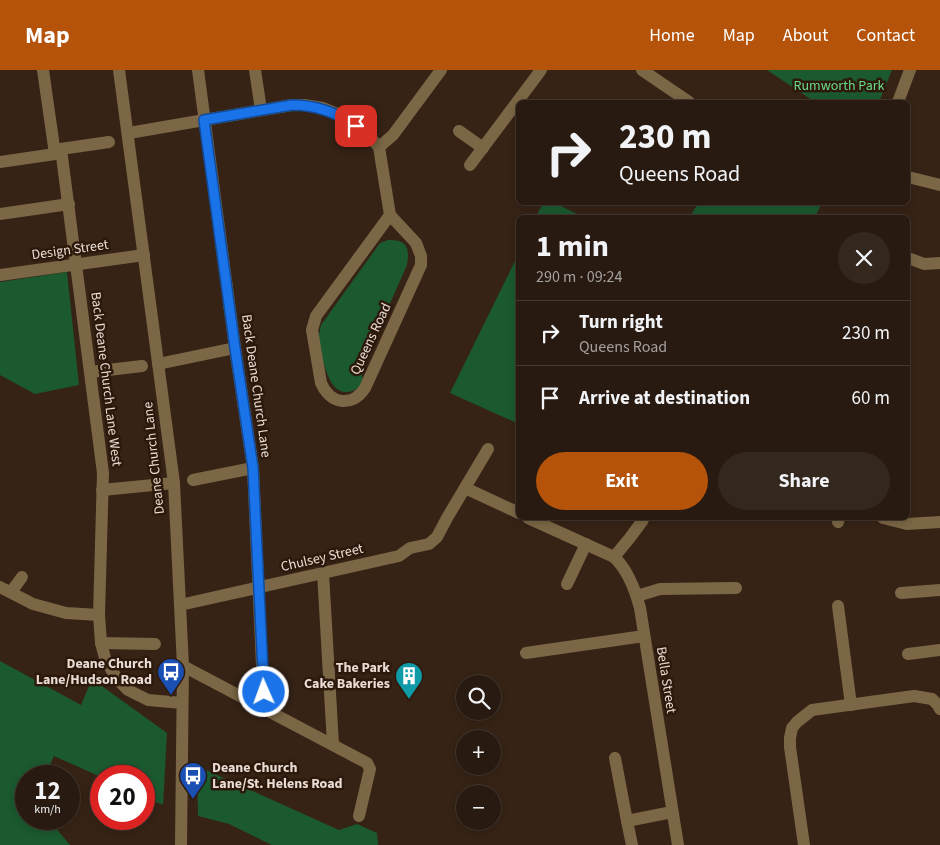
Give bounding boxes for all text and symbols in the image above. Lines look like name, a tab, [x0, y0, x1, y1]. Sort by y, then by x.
text: Map	[25, 18, 70, 53]
text: Home	[649, 23, 695, 48]
text: Map	[723, 23, 755, 48]
text: About	[783, 23, 828, 48]
text: Contact	[856, 23, 915, 48]
park label: Rumworth Park	[794, 76, 885, 96]
pin	[335, 105, 377, 147]
icon: arrive	[342, 112, 370, 140]
text: 230 m	[619, 112, 711, 162]
icon: right	[536, 120, 601, 185]
text: Queens Road	[619, 158, 740, 190]
text: 1 min	[536, 225, 609, 268]
button: close	[838, 232, 890, 284]
street label: Design Street	[30, 235, 110, 265]
text: 290 m · 09:24	[536, 266, 623, 288]
street label: Back Deane Church Lane West	[85, 291, 127, 468]
street label: Queens Road	[346, 300, 396, 378]
text: Turn right	[579, 309, 663, 336]
street label: Back Deane Church Lane	[236, 313, 276, 459]
icon: right	[536, 319, 564, 347]
text: 230 m	[842, 320, 890, 347]
text: Queens Road	[579, 336, 667, 358]
icon: arrive	[536, 384, 564, 412]
text: Arrive at destination	[579, 385, 750, 412]
text: 60 m	[852, 385, 890, 412]
street label: Deane Church Lane	[138, 401, 170, 515]
button: Exit	[536, 452, 708, 510]
button: Share	[718, 452, 890, 510]
street label: Chulsey Street	[279, 539, 365, 577]
street label: Bella Street	[651, 645, 681, 715]
place label: Deane Church Lane/Hudson Road	[36, 654, 152, 690]
bus stop icon: Deane Church Lane/Hudson Road	[156, 657, 186, 696]
place label: The Park Cake Bakeries	[304, 658, 390, 694]
building icon: The Park Cake Bakeries	[394, 661, 424, 700]
position arrow	[237, 665, 289, 717]
map controls	[456, 675, 501, 830]
button: search	[456, 675, 501, 720]
button: +	[456, 730, 501, 775]
place label: Deane Church Lane/St. Helens Road	[212, 758, 343, 794]
bus stop icon: Deane Church Lane/St. Helens Road	[178, 761, 208, 800]
speed limit sign: 20	[90, 765, 155, 830]
text: 12	[34, 773, 61, 809]
button: −	[456, 785, 501, 830]
text: km/h	[34, 801, 61, 818]

